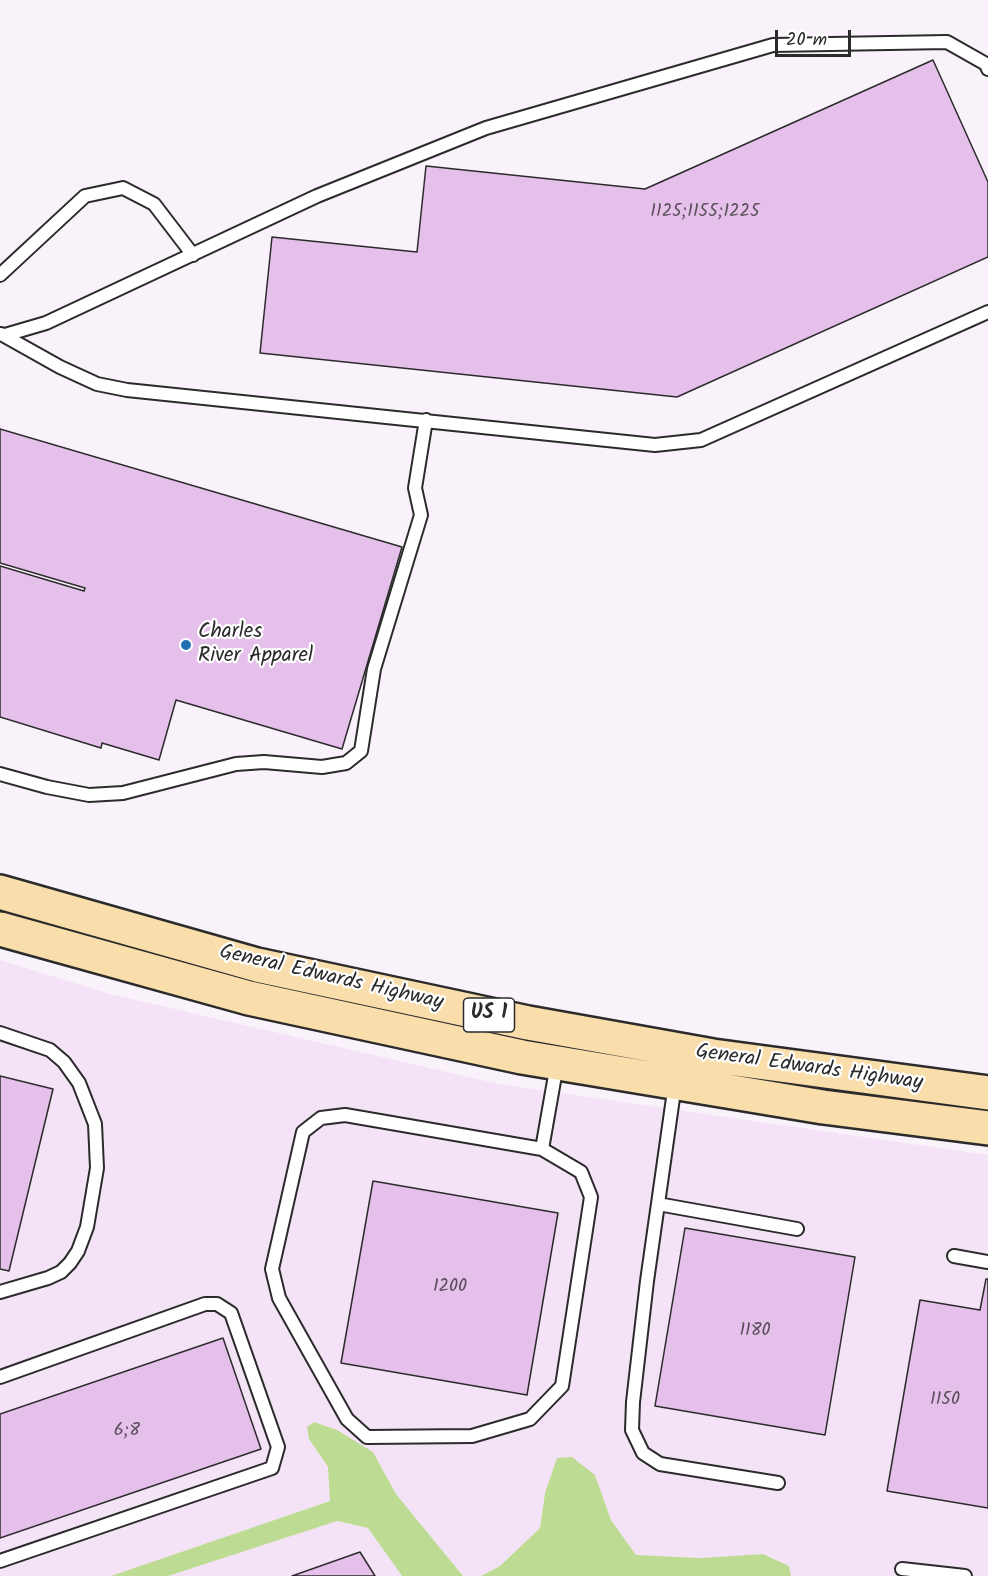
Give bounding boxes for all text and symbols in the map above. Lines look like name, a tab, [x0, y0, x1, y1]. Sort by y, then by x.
scale bar	[778, 18, 854, 56]
text: 20 m	[786, 26, 827, 55]
house number: 1125;1155;1225	[650, 202, 760, 224]
place label: Charles River Apparel	[198, 620, 313, 670]
marker: Charles River Apparel	[179, 638, 193, 652]
street label: General Edwards Highway	[217, 941, 445, 1017]
road number: US 1	[464, 998, 514, 1032]
street label: General Edwards Highway	[694, 1041, 924, 1097]
house number: 1200	[433, 1277, 467, 1299]
house number: 1180	[739, 1321, 771, 1343]
house number: 1150	[930, 1390, 960, 1412]
house number: 6;8	[114, 1421, 140, 1443]

